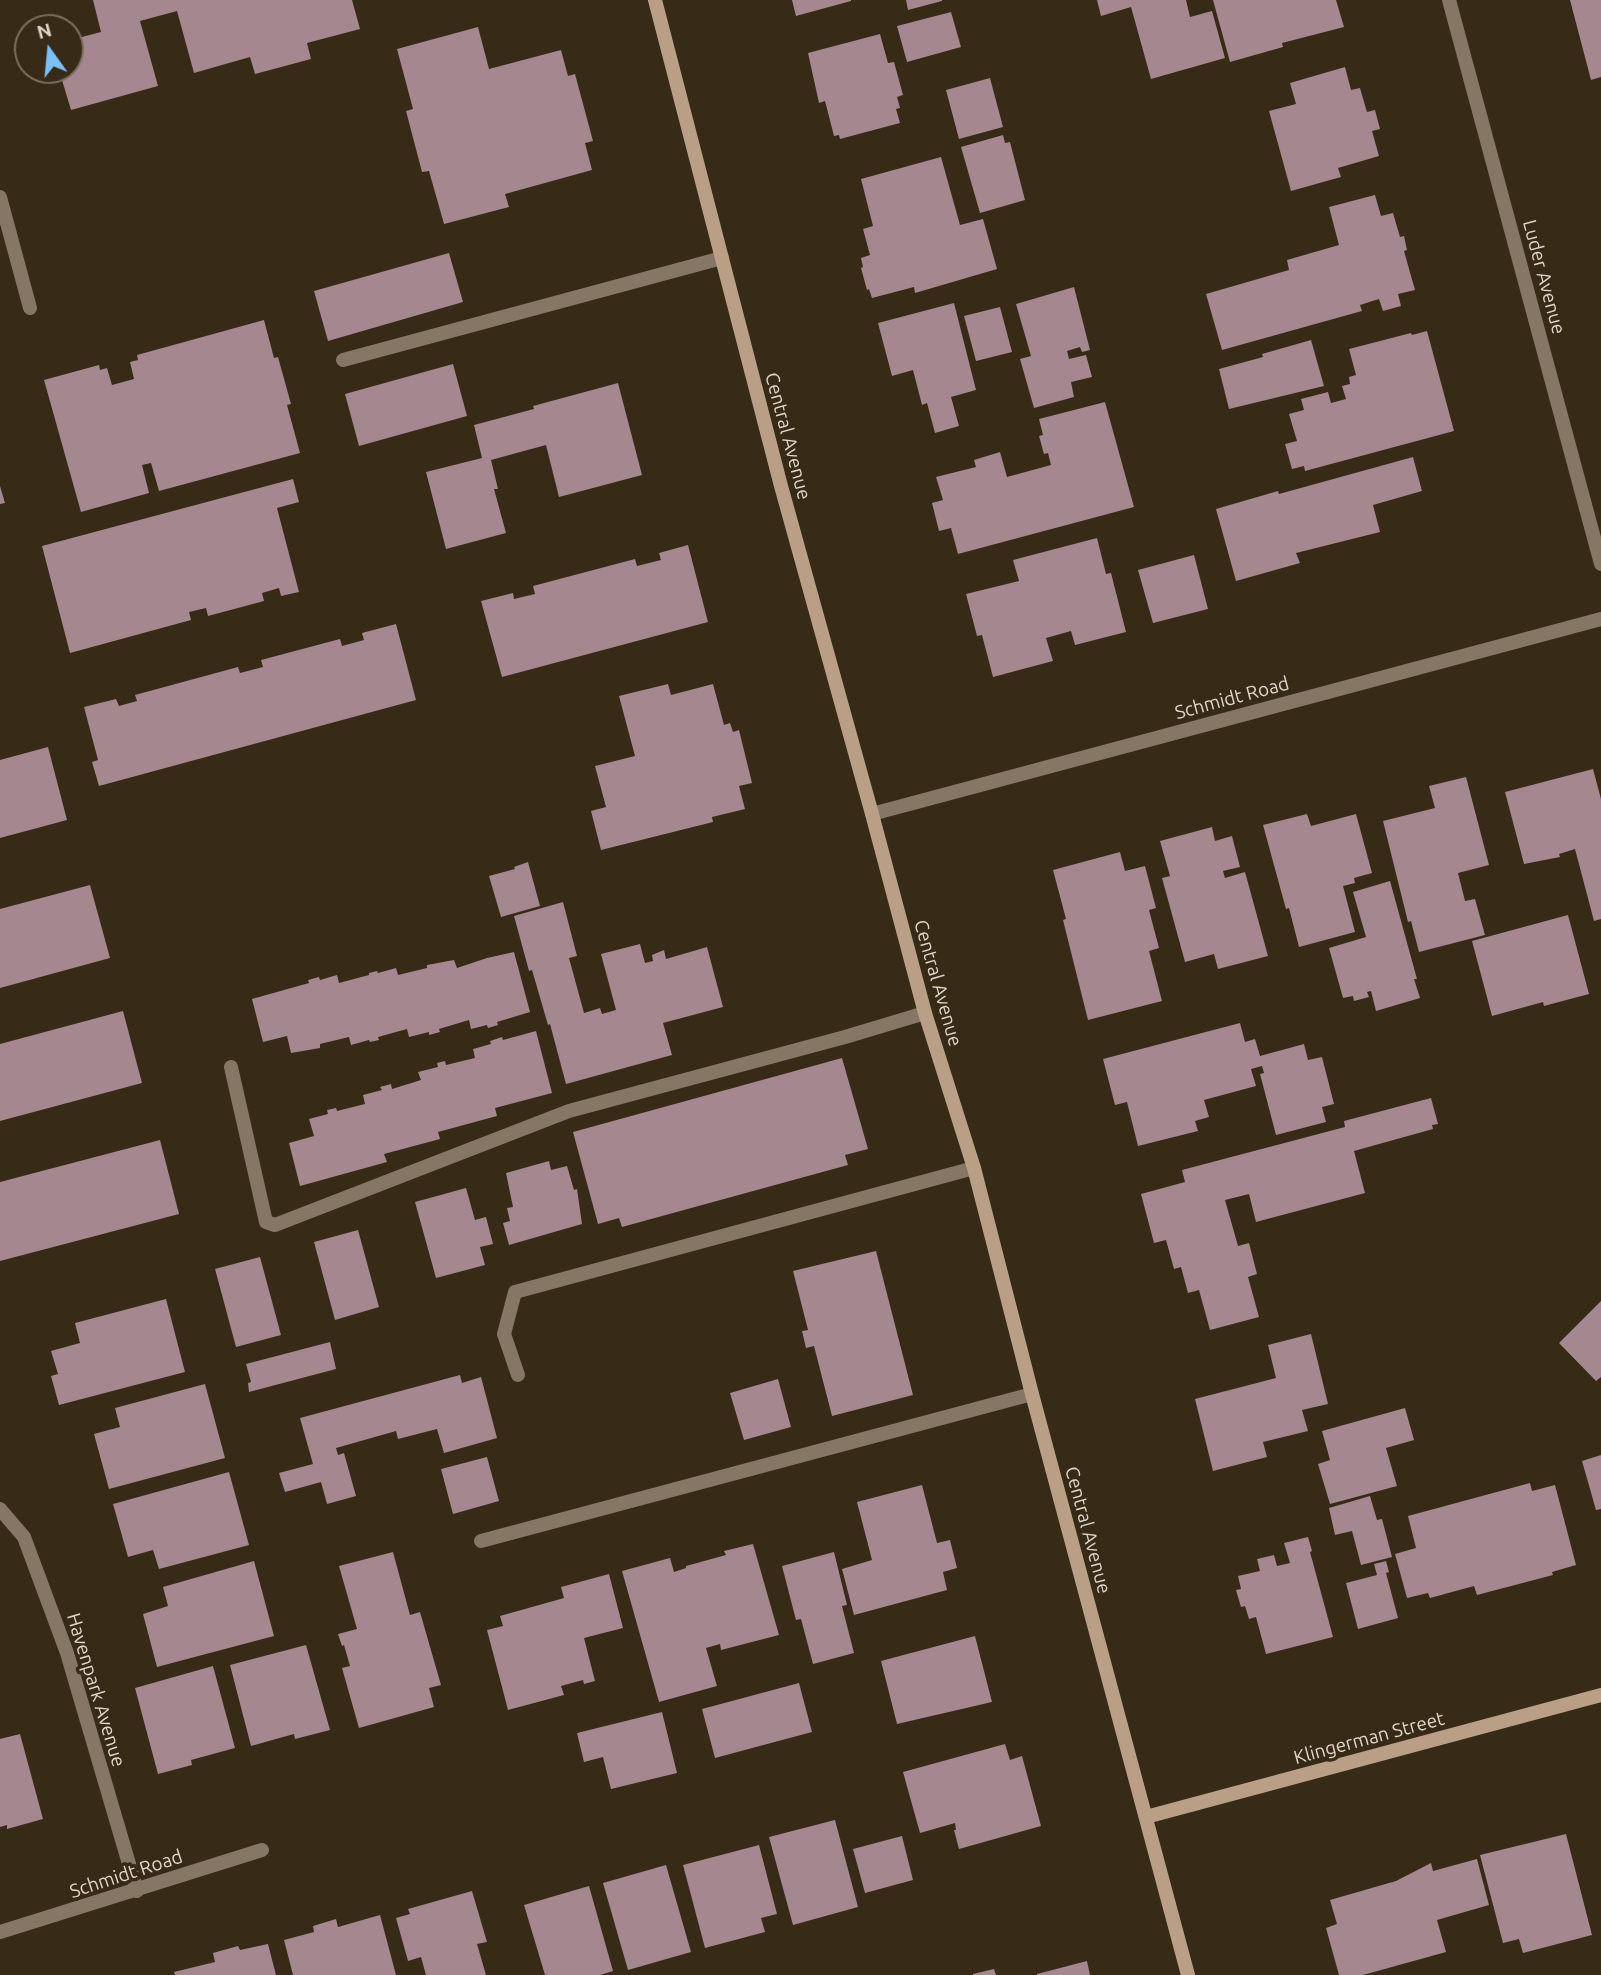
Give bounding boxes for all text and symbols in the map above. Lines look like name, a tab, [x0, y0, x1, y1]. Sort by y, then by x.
north arrow	[14, 14, 84, 84]
text: N	[34, 18, 54, 43]
street label: Luder Avenue	[1518, 217, 1570, 337]
street label: Central Avenue	[760, 370, 816, 502]
street label: Schmidt Road	[1172, 672, 1292, 724]
street label: Central Avenue	[909, 917, 967, 1049]
street label: Central Avenue	[1060, 1464, 1116, 1596]
street label: Havenpark Avenue	[62, 1610, 130, 1770]
street label: Klingerman Street	[1291, 1707, 1447, 1769]
street label: Schmidt Road	[67, 1845, 185, 1903]

